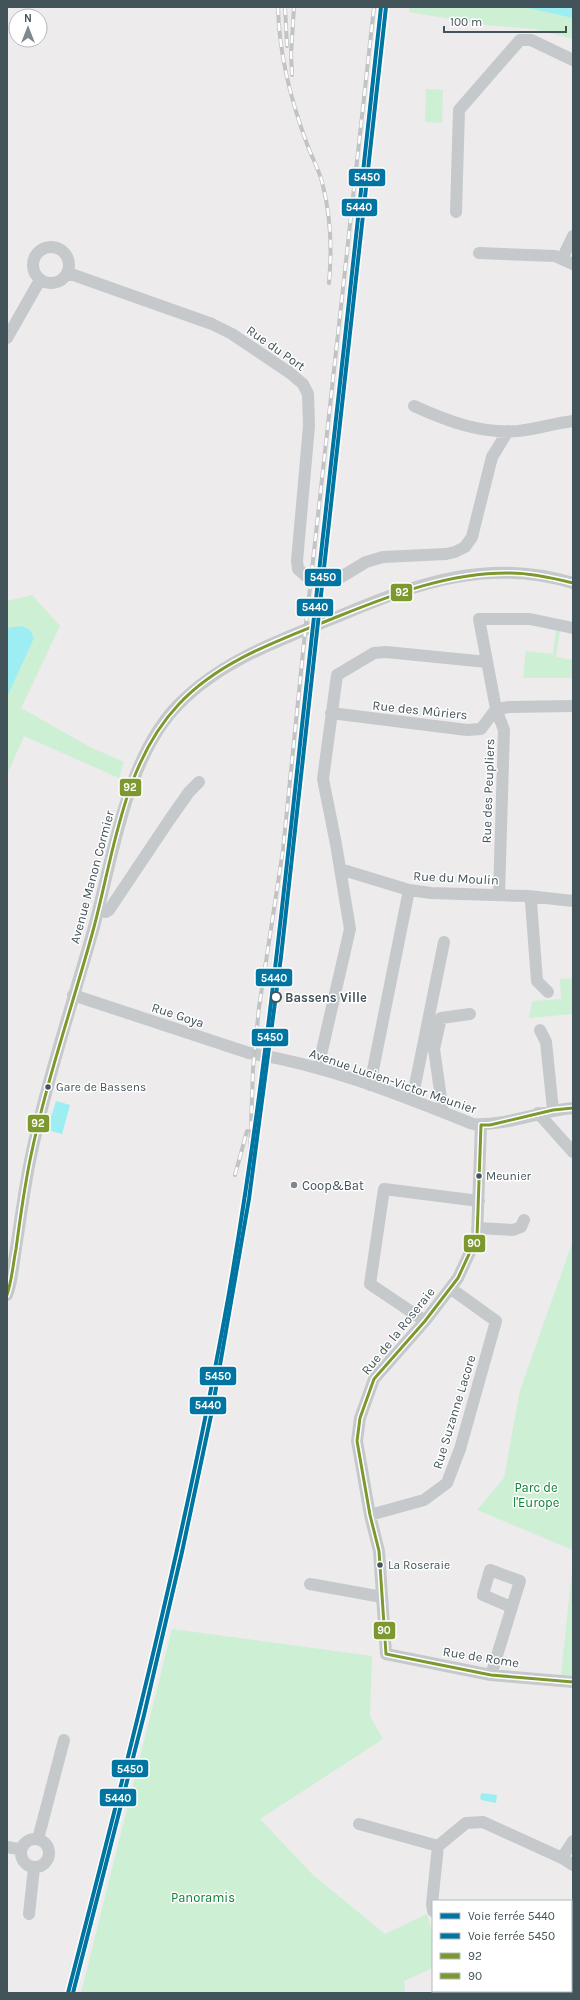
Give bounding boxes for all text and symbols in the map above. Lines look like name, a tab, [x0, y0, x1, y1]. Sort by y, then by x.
north arrow	[8, 8, 48, 48]
scale bar	[444, 8, 566, 34]
text: N	[24, 12, 32, 25]
text: 100 m	[450, 15, 482, 29]
line badge: 5450	[348, 168, 386, 187]
text: 5450	[354, 171, 380, 184]
line badge: 5440	[341, 198, 378, 217]
text: 5440	[346, 201, 372, 214]
street label: Rue du Port	[244, 322, 308, 374]
line badge: 5450	[304, 568, 342, 587]
text: 5450	[310, 571, 336, 584]
line badge: 92	[390, 583, 413, 602]
text: 92	[395, 586, 409, 599]
line badge: 5440	[296, 598, 334, 617]
text: 5440	[302, 601, 328, 614]
street label: Rue des Mûriers	[372, 698, 468, 722]
street label: Rue des Peupliers	[479, 738, 497, 844]
line badge: 92	[119, 778, 142, 797]
text: 92	[123, 781, 137, 794]
street label: Avenue Manon Cormier	[67, 809, 117, 945]
street label: Rue du Moulin	[413, 868, 499, 888]
line badge: 5440	[255, 968, 293, 987]
text: 5440	[261, 972, 287, 985]
place label: Bassens Ville	[285, 990, 367, 1005]
marker: Bassens Ville	[270, 991, 282, 1003]
street label: Rue Goya	[150, 999, 206, 1031]
line badge: 5450	[251, 1028, 289, 1047]
text: 5450	[257, 1031, 283, 1044]
street label: Avenue Lucien-Victor Meunier	[307, 1045, 479, 1117]
place label: Gare de Bassens	[56, 1080, 146, 1094]
marker: Gare de Bassens	[43, 1082, 53, 1092]
line badge: 92	[27, 1114, 50, 1133]
text: 92	[31, 1117, 45, 1130]
place label: Meunier	[486, 1169, 532, 1183]
marker: Meunier	[474, 1171, 484, 1181]
place label: Coop&Bat	[302, 1178, 364, 1193]
marker: Coop&Bat	[289, 1180, 299, 1190]
line badge: 90	[463, 1234, 486, 1253]
text: 90	[467, 1237, 481, 1250]
street label: Rue de la Roseraie	[358, 1284, 438, 1378]
street label: Rue Suzanne Lacore	[430, 1353, 479, 1471]
line badge: 5450	[199, 1366, 237, 1386]
text: 5450	[205, 1370, 231, 1383]
line badge: 5440	[189, 1396, 227, 1415]
text: 5440	[195, 1399, 221, 1412]
park label: Parc de l'Europe	[513, 1480, 560, 1510]
place label: La Roseraie	[388, 1558, 450, 1572]
marker: La Roseraie	[375, 1560, 385, 1570]
line badge: 90	[373, 1621, 396, 1640]
text: 90	[377, 1624, 391, 1637]
street label: Rue de Rome	[442, 1644, 521, 1670]
line badge: 5450	[111, 1759, 149, 1778]
text: 5450	[117, 1763, 143, 1776]
line badge: 5440	[99, 1788, 137, 1807]
text: 5440	[105, 1792, 131, 1805]
park label: Panoramis	[171, 1890, 235, 1905]
legend	[432, 1900, 572, 1992]
text: Voie ferrée 5440	[468, 1909, 555, 1923]
text: Voie ferrée 5450	[468, 1929, 555, 1943]
text: 92	[468, 1949, 482, 1963]
text: 90	[468, 1969, 482, 1983]

